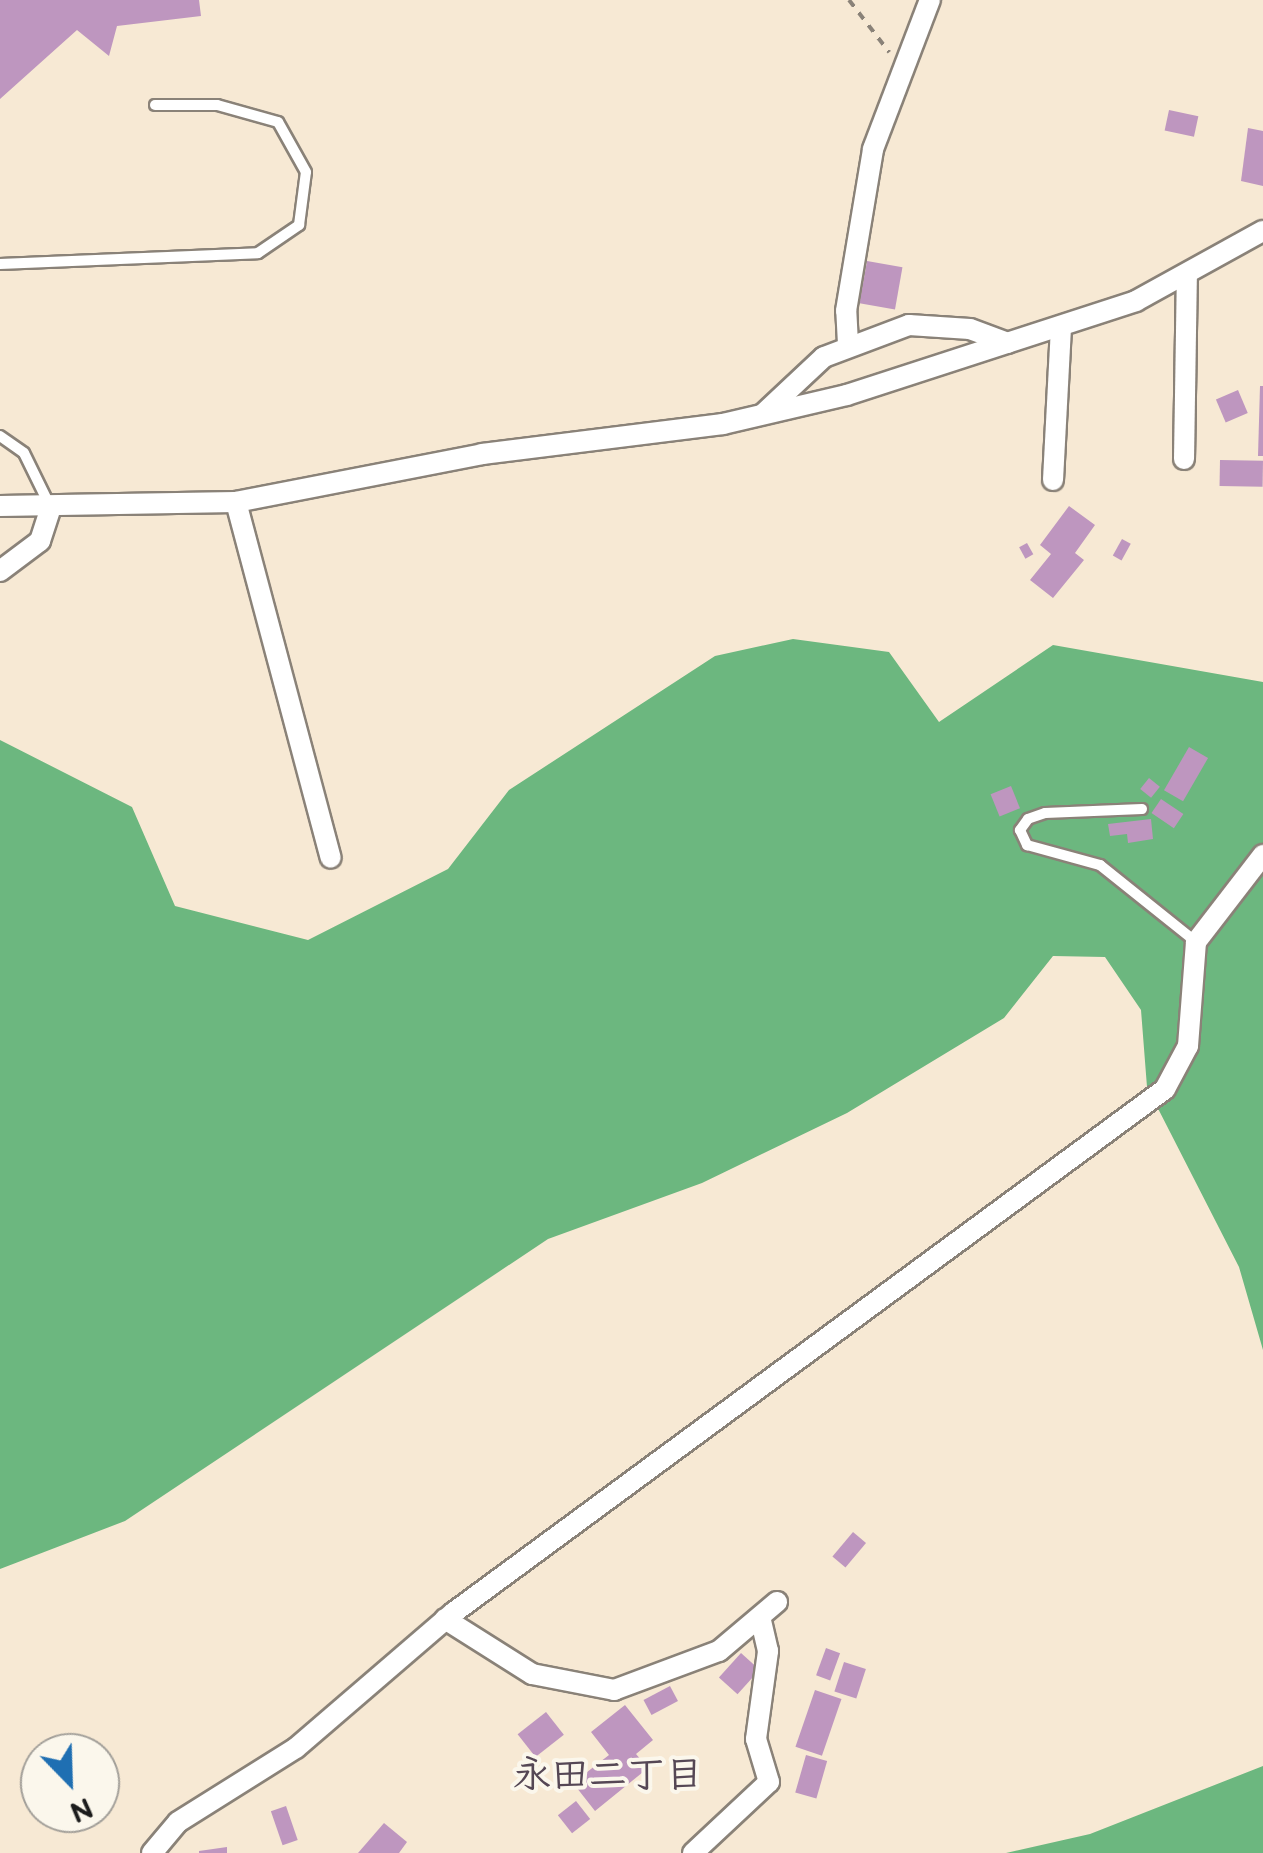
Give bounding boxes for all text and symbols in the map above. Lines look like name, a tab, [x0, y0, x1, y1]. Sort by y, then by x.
north arrow	[20, 1733, 120, 1833]
district label: 永田二丁目	[513, 1753, 703, 1799]
text: N	[65, 1790, 97, 1829]

